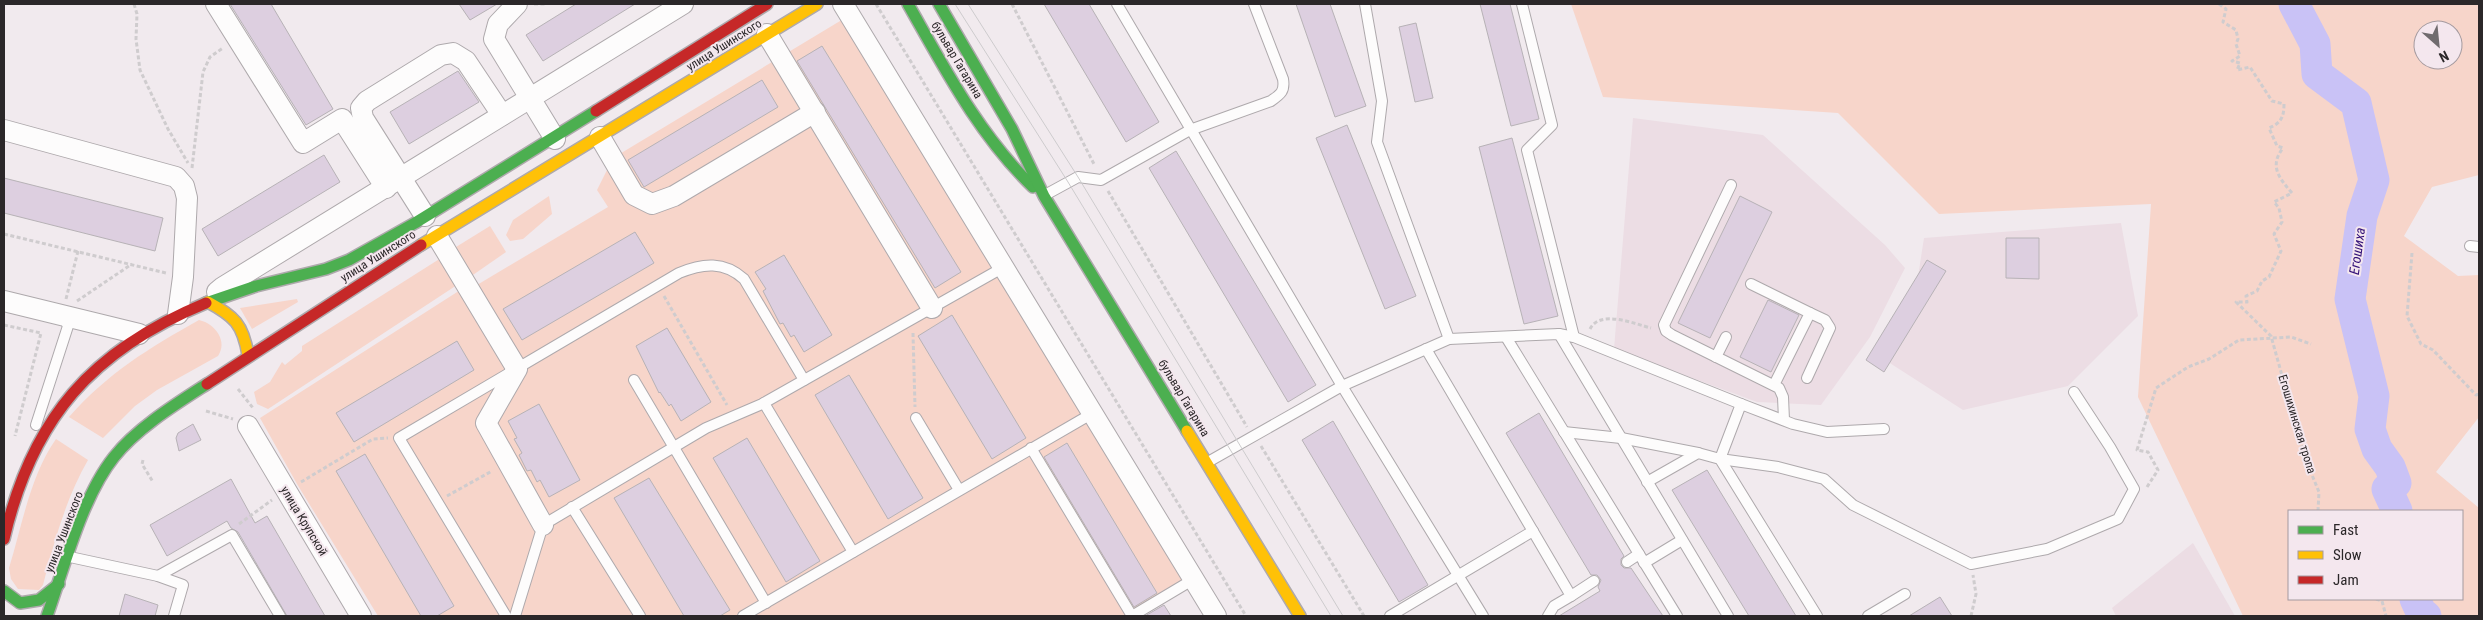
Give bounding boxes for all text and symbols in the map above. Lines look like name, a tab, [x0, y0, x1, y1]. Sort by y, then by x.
street label: улица Ушинского	[684, 16, 764, 74]
street label: бульвар Гагарина	[929, 19, 986, 101]
north arrow	[2413, 20, 2463, 70]
text: N	[2436, 48, 2451, 66]
water label: Егошиха	[2346, 226, 2368, 276]
street label: улица Ушинского	[338, 227, 418, 285]
street label: бульвар Гагарина	[1156, 357, 1213, 439]
street label: Егошихинская тропа	[2275, 373, 2319, 475]
street label: улица Крупской	[278, 484, 330, 558]
street label: улица Ушинского	[42, 489, 86, 575]
legend	[2288, 510, 2463, 600]
text: Fast	[2333, 521, 2358, 539]
text: Slow	[2333, 546, 2362, 564]
text: Jam	[2333, 571, 2359, 589]

